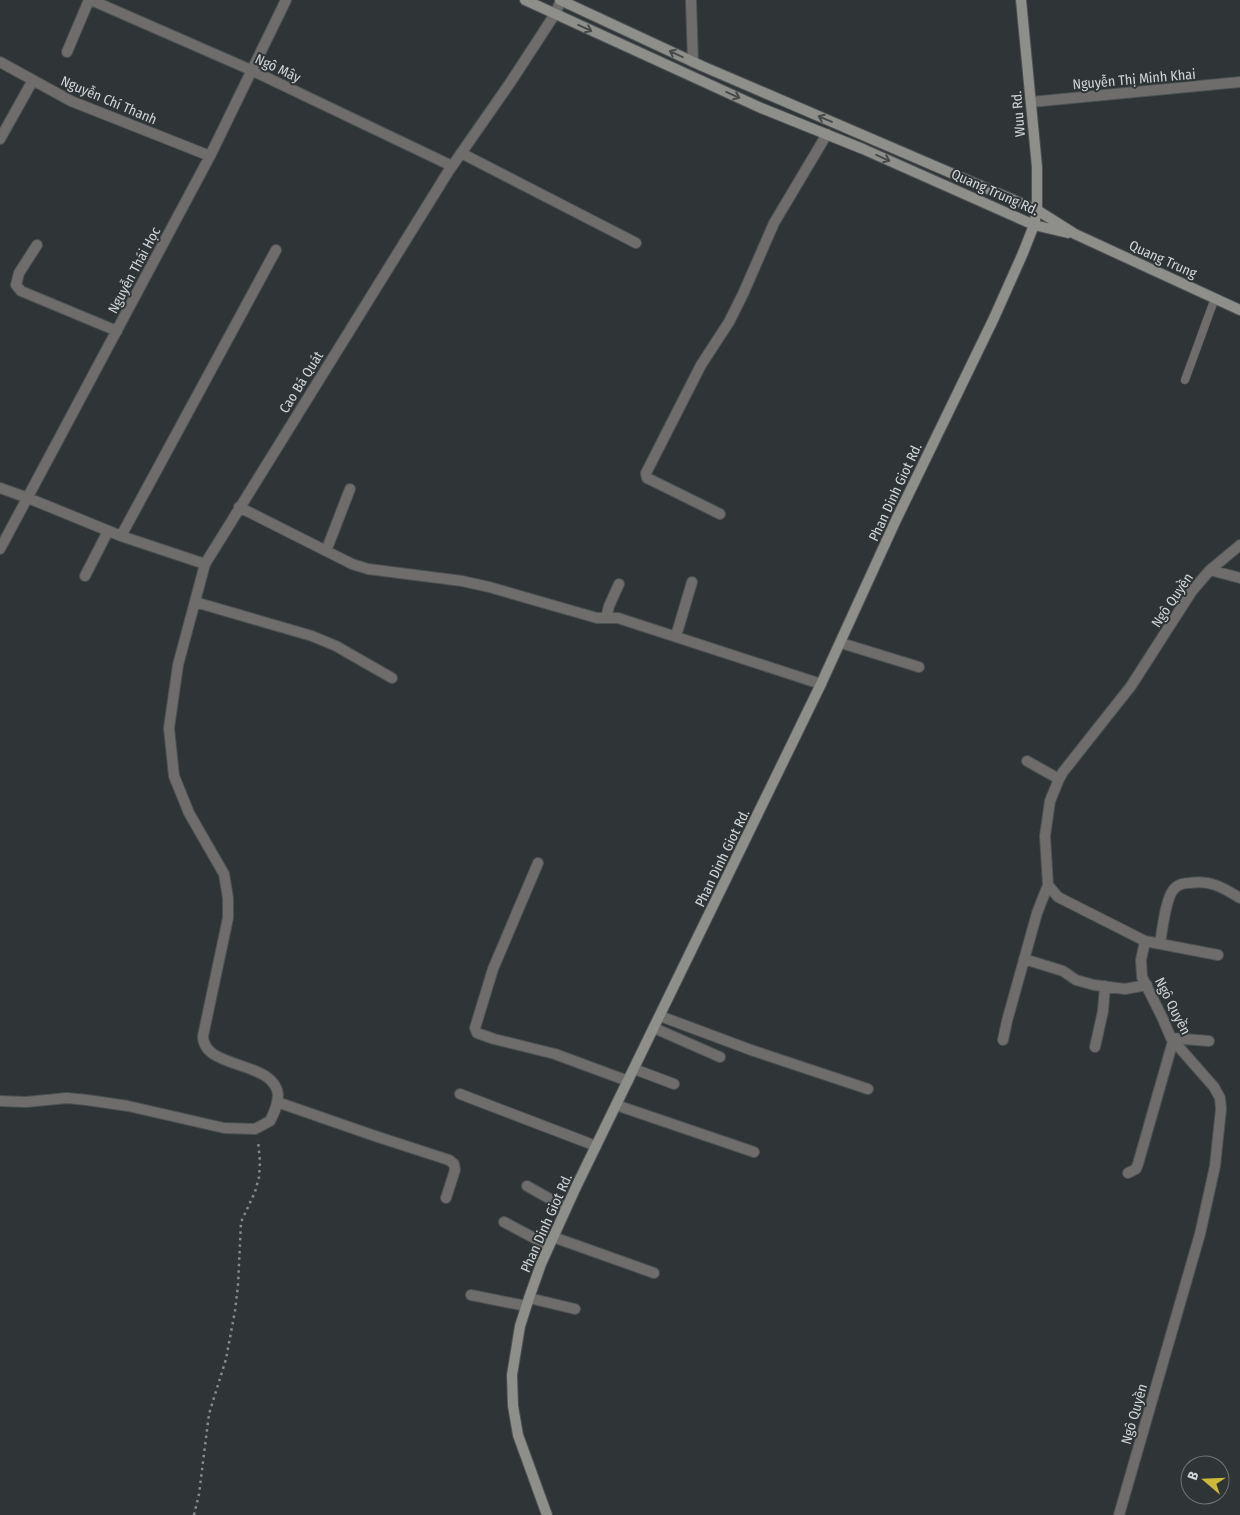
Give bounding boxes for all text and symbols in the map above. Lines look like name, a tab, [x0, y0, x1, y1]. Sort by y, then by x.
one-way arrow	[577, 24, 592, 33]
one-way arrow	[669, 49, 684, 58]
street label: Ngô Mây	[252, 51, 304, 87]
street label: Nguyễn Thị Minh Khai	[1072, 66, 1196, 93]
street label: Nguyễn Chí Thanh	[58, 73, 159, 128]
street label: Wuu Rd.	[1008, 90, 1029, 138]
one-way arrow	[725, 91, 740, 101]
one-way arrow	[818, 114, 833, 123]
one-way arrow	[875, 153, 890, 163]
street label: Quang Trung Rd.	[949, 166, 1041, 219]
street label: Nguyễn Thái Học	[105, 224, 164, 316]
street label: Quang Trung	[1126, 237, 1200, 282]
street label: Cao Bá Quát	[276, 348, 327, 416]
street label: Phan Dinh Giot Rd.	[865, 440, 926, 544]
street label: Ngô Quyền	[1147, 569, 1197, 631]
street label: Phan Dinh Giot Rd.	[692, 807, 753, 910]
street label: Ngô Quyền	[1151, 974, 1195, 1038]
street label: Phan Dinh Giot Rd.	[517, 1171, 576, 1275]
street label: Ngô Quyền	[1117, 1382, 1151, 1446]
north arrow	[1180, 1455, 1230, 1505]
text: B	[1184, 1469, 1203, 1482]

